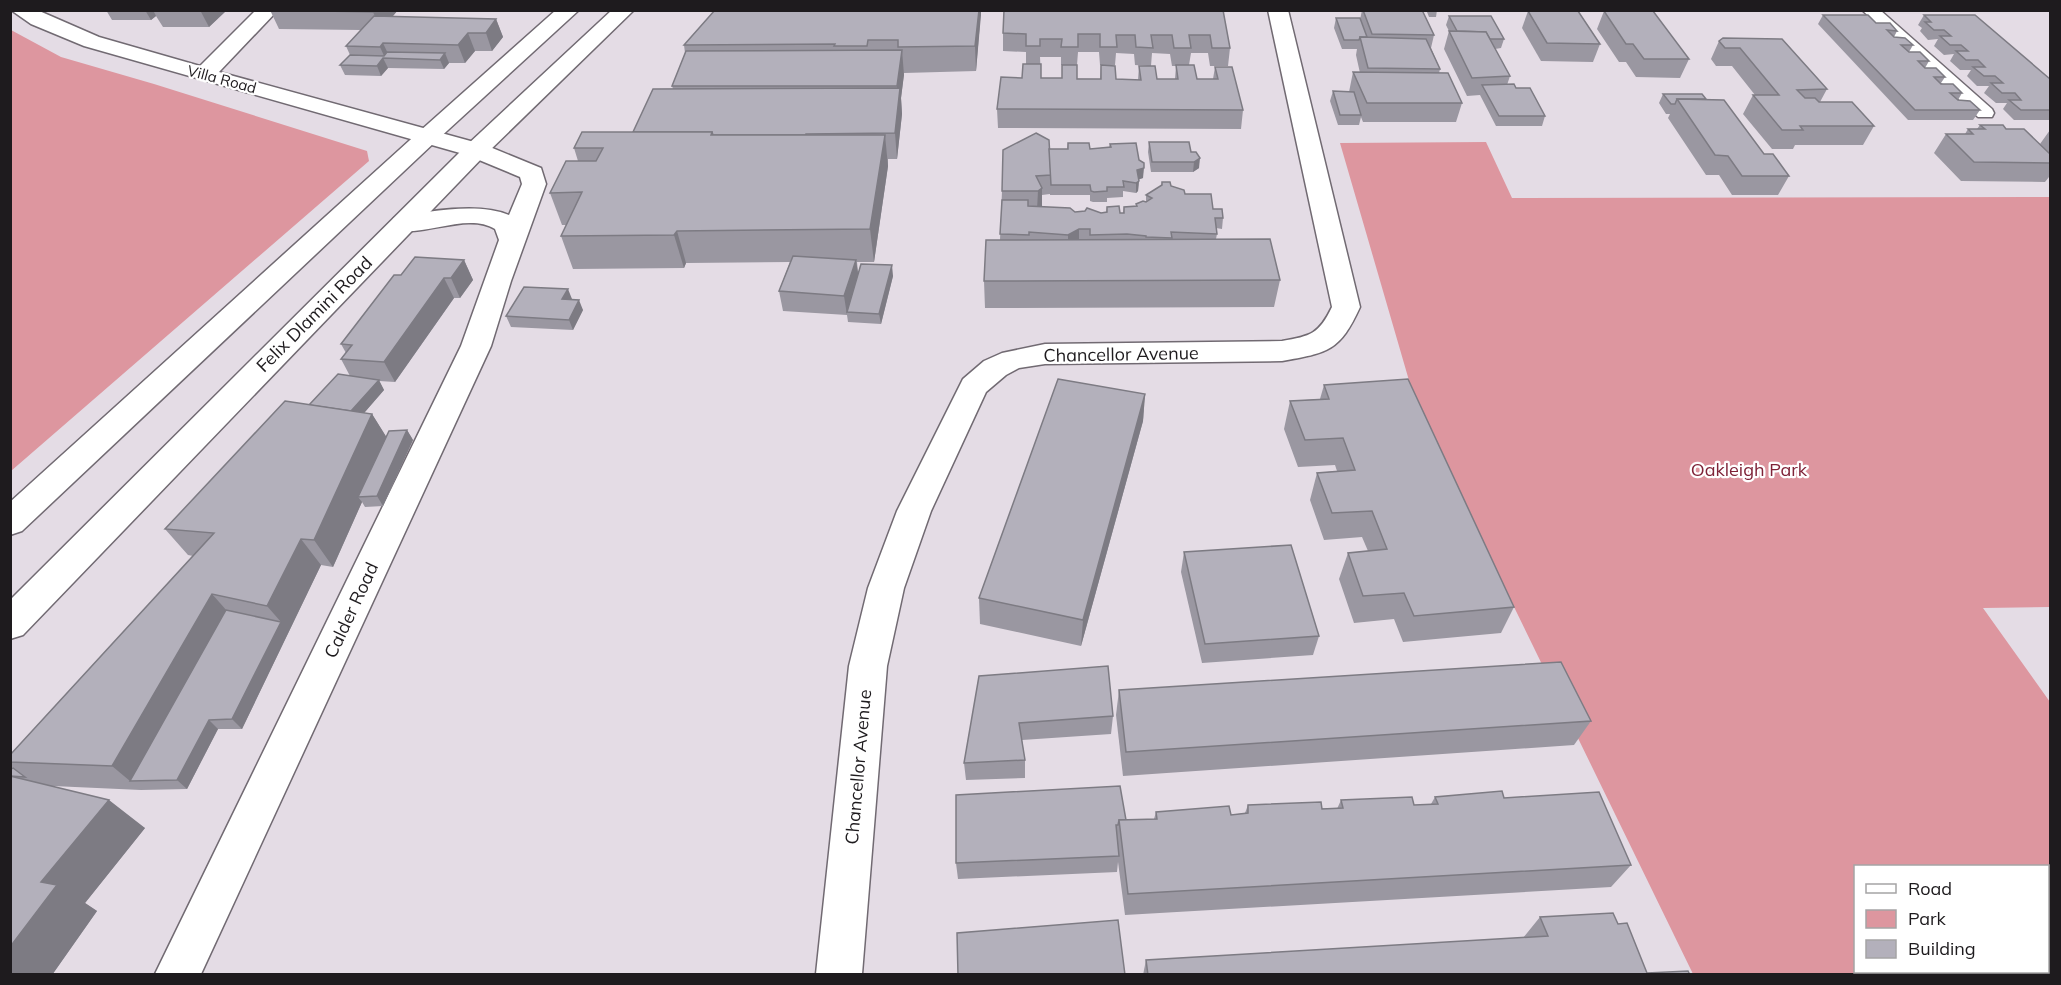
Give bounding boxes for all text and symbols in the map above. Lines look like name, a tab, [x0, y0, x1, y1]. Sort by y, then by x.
street label: Villa Road	[185, 61, 259, 97]
street label: Felix Dlamini Road	[251, 251, 377, 377]
street label: Chancellor Avenue	[1043, 341, 1199, 367]
park label: Oakleigh Park	[1691, 458, 1808, 481]
street label: Calder Road	[319, 558, 383, 662]
street label: Chancellor Avenue	[840, 689, 876, 845]
legend	[1854, 865, 2049, 973]
text: Road	[1908, 877, 1952, 900]
text: Park	[1908, 907, 1947, 930]
text: Building	[1908, 937, 1976, 960]

